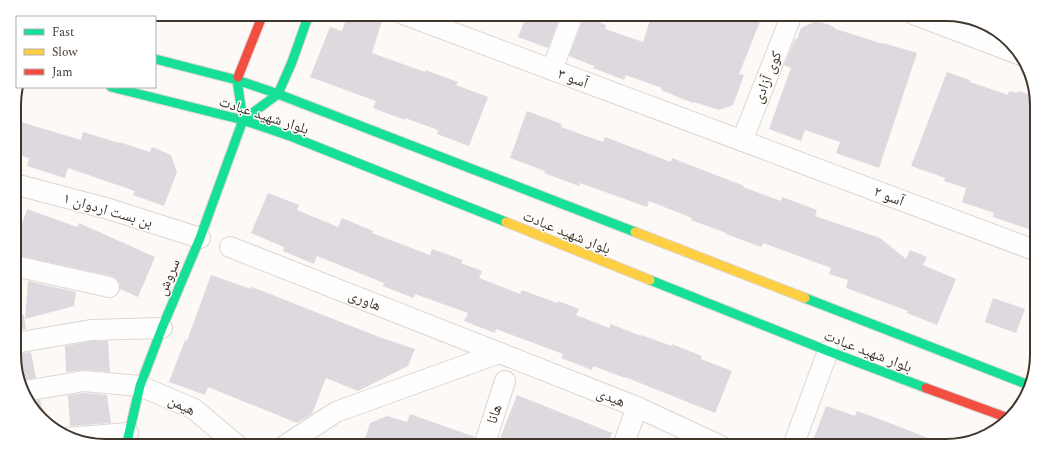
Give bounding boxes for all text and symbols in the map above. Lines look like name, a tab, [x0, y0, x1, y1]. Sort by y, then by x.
legend	[16, 16, 156, 88]
text: Fast	[52, 23, 74, 42]
text: Slow	[52, 43, 78, 62]
street label: کوی آزادی	[747, 48, 788, 107]
street label: آسو ۳	[554, 62, 592, 95]
text: Jam	[52, 63, 73, 82]
street label: بلوار شهید عبادت	[216, 90, 312, 141]
street label: آسو ۲	[870, 180, 909, 213]
street label: بن بست اردوان ۱	[60, 187, 155, 234]
street label: بلوار شهید عبادت	[519, 204, 614, 261]
street label: سروش	[150, 255, 187, 299]
street label: هاوری	[345, 284, 385, 317]
street label: بلوار شهید عبادت	[820, 324, 916, 379]
street label: هیدی	[593, 381, 629, 413]
street label: هیمن	[164, 389, 199, 422]
street label: هانا	[481, 401, 508, 427]

